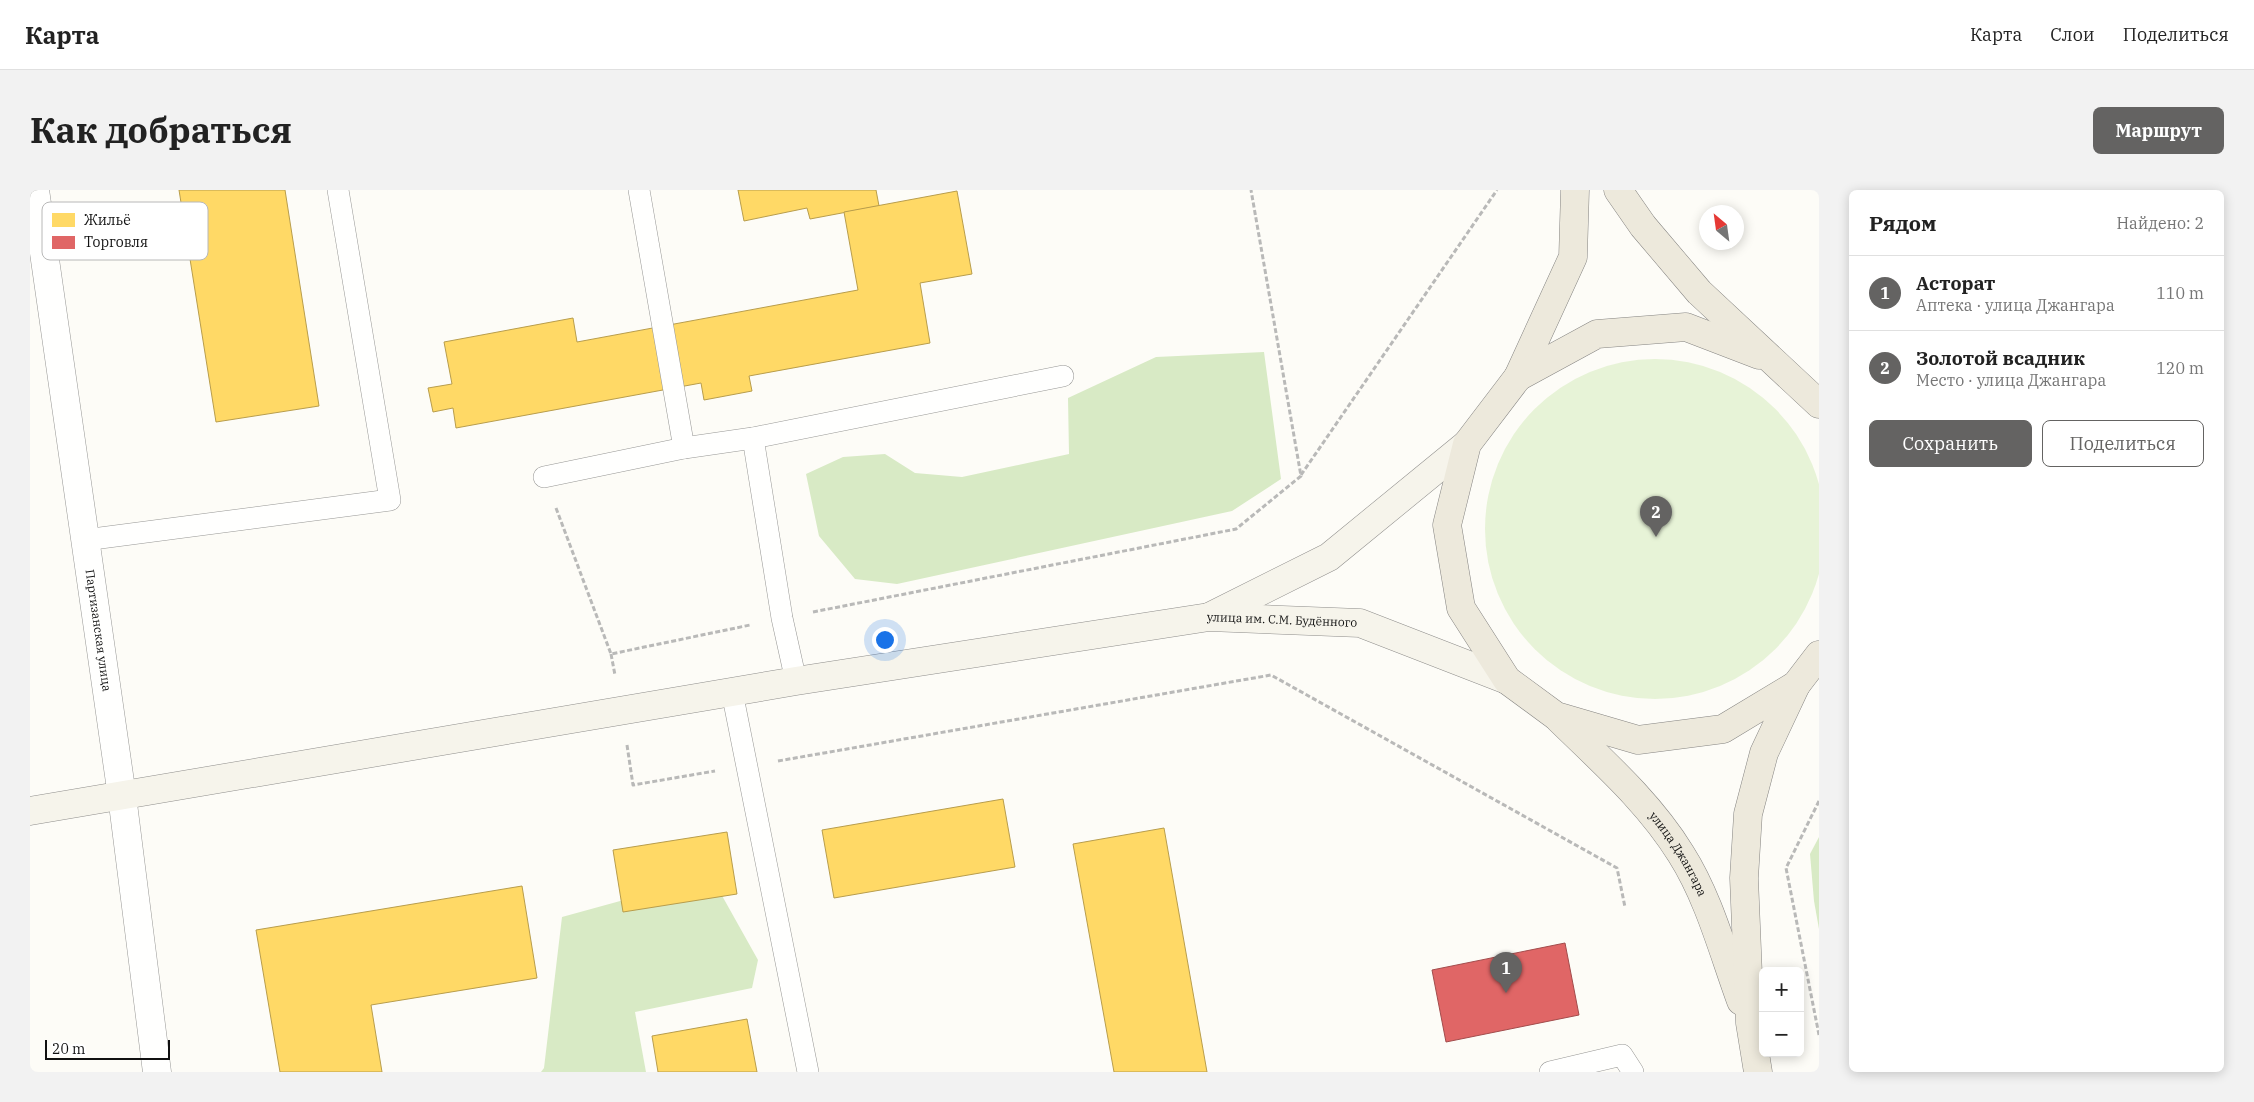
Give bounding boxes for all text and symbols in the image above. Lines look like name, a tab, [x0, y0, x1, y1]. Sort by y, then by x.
text: Карта	[25, 19, 100, 51]
text: Карта	[1970, 23, 2022, 46]
text: Слои	[2050, 23, 2095, 46]
text: Поделиться	[2123, 23, 2229, 46]
text: Как добраться	[30, 107, 292, 153]
button: Маршрут	[2093, 107, 2224, 154]
legend	[42, 202, 208, 260]
north arrow	[1699, 205, 1744, 250]
text: Рядом	[1869, 209, 1937, 237]
text: Жильё	[84, 211, 131, 229]
text: Найдено: 2	[2116, 213, 2204, 233]
text: Торговля	[84, 233, 148, 251]
text: Асторат	[1916, 271, 1995, 295]
text: 1	[1880, 283, 1890, 303]
text: 110 m	[2156, 283, 2204, 303]
text: Аптека · улица Джангара	[1916, 295, 2115, 315]
text: Золотой всадник	[1916, 346, 2085, 370]
text: 2	[1880, 358, 1890, 378]
text: 120 m	[2156, 358, 2204, 378]
text: Место · улица Джангара	[1916, 370, 2106, 390]
button: Сохранить	[1869, 420, 2032, 467]
button: Поделиться	[2042, 420, 2204, 467]
pin: 2	[1640, 496, 1672, 537]
street label: Партизанская улица	[83, 568, 115, 693]
street label: улица им. С.М. Будённого	[1207, 609, 1358, 630]
your location	[872, 627, 898, 653]
street label: улица Джангара	[1646, 808, 1710, 899]
pin: 1	[1490, 952, 1522, 993]
map controls	[1759, 967, 1804, 1057]
button: +	[1759, 967, 1804, 1012]
button: −	[1759, 1012, 1804, 1057]
scale bar	[45, 1037, 170, 1060]
text: 20 m	[52, 1040, 85, 1058]

